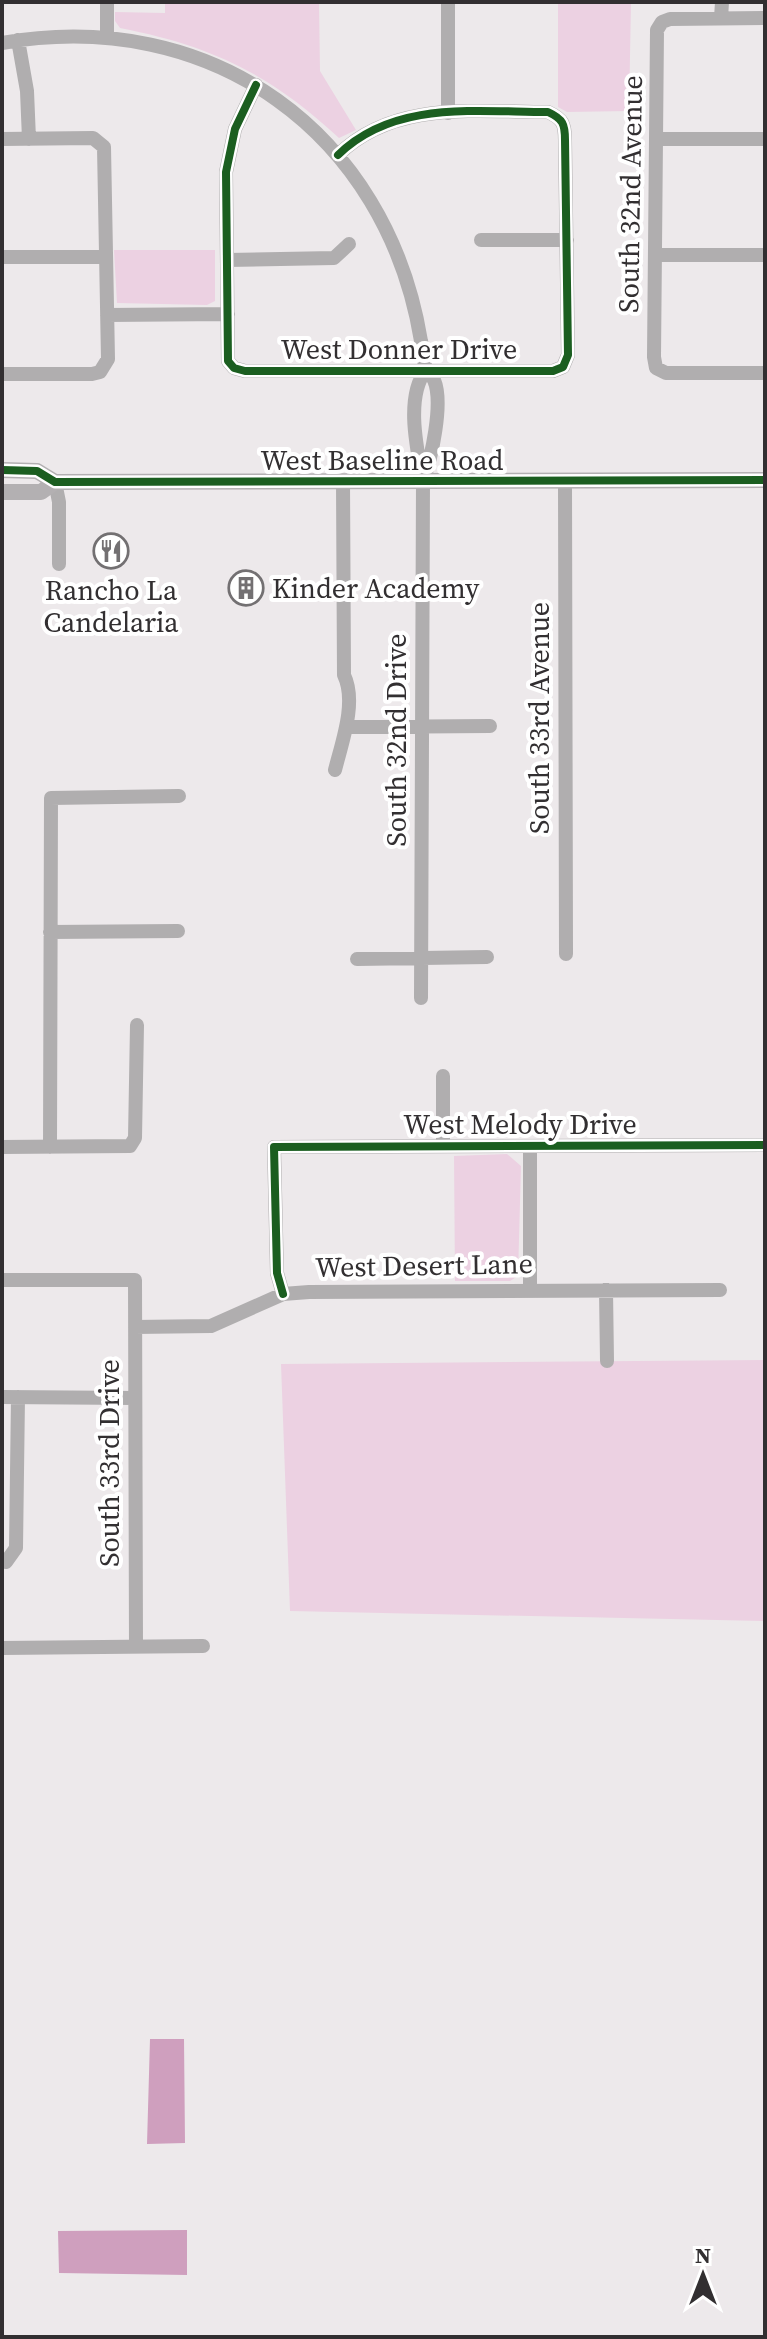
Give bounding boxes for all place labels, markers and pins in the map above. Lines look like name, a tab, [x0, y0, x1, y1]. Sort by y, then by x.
restaurant icon: Rancho La Candelaria	[92, 532, 130, 570]
building icon: Kinder Academy	[227, 569, 265, 607]
place label: Kinder Academy	[272, 569, 480, 607]
place label: Rancho La Candelaria	[43, 571, 179, 641]

